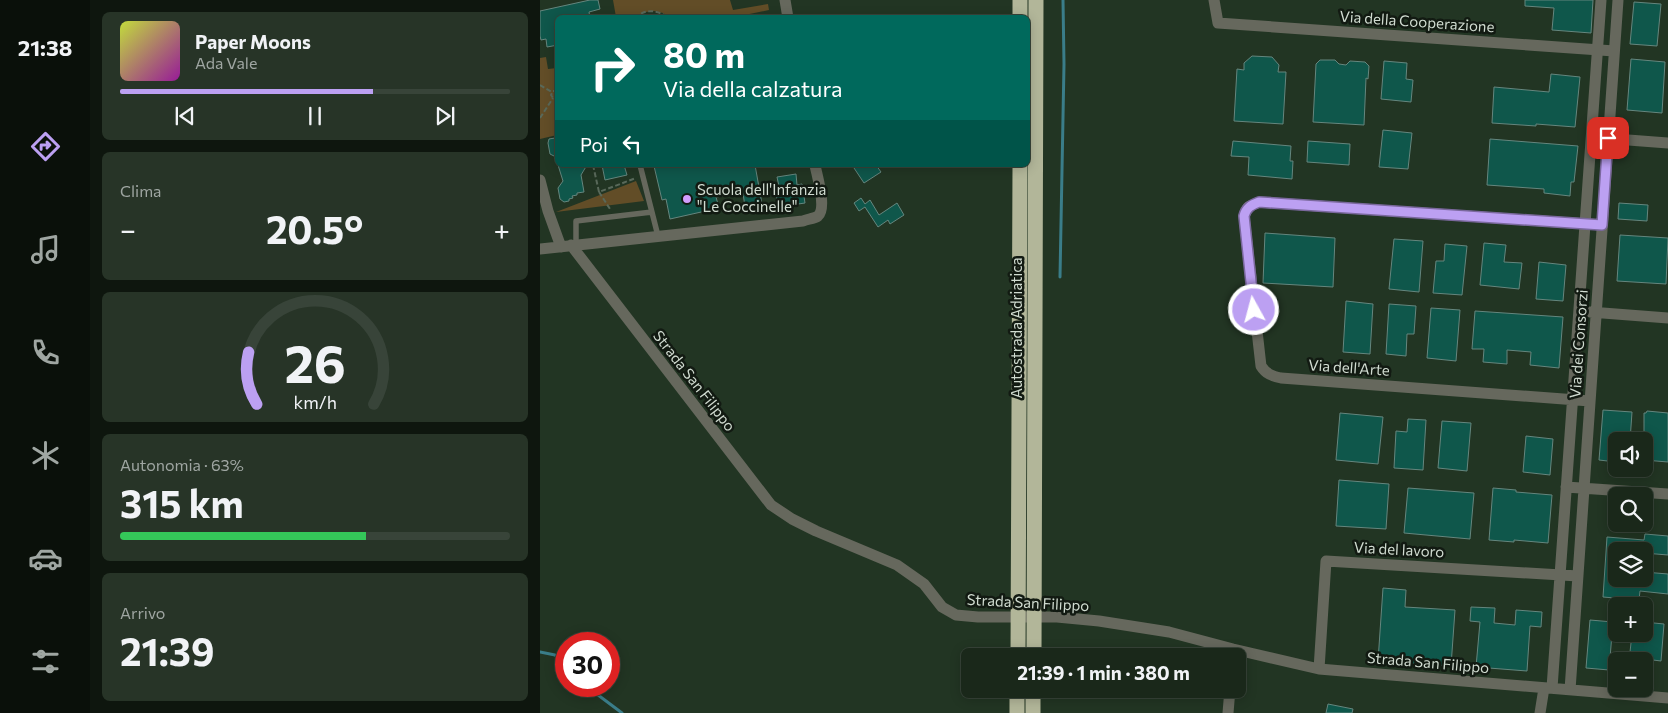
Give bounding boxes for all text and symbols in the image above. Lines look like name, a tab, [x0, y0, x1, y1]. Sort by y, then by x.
street label: Via della Cooperazione	[1339, 7, 1495, 35]
text: Paper Moons	[195, 30, 311, 53]
text: 80 m	[663, 32, 745, 75]
text: 21:38	[18, 34, 72, 61]
icon: right	[580, 35, 645, 100]
text: Ada Vale	[195, 53, 257, 72]
text: Via della calzatura	[663, 75, 842, 102]
icon: previous	[171, 102, 199, 130]
icon: pause	[301, 102, 329, 130]
icon: next	[431, 102, 459, 130]
pin	[1587, 117, 1629, 159]
icon: arrive	[1594, 124, 1622, 152]
icon: directions	[28, 129, 63, 164]
icon: left	[618, 130, 646, 158]
text: Poi	[580, 133, 608, 156]
place label: Scuola dell'Infanzia "Le Coccinelle"	[697, 180, 826, 215]
text: Clima	[120, 181, 161, 200]
marker: Scuola dell'Infanzia "Le Coccinelle"	[681, 193, 693, 205]
text: 20.5°	[266, 205, 363, 252]
text: −	[120, 212, 136, 246]
text: +	[494, 212, 510, 246]
icon: music	[28, 232, 63, 267]
street label: Autostrada Adriatica	[1007, 257, 1025, 399]
position arrow	[1227, 283, 1279, 335]
street label: Via dei Consorzi	[1565, 289, 1591, 399]
street label: Strada San Filippo	[650, 326, 740, 434]
text: 26	[284, 330, 346, 394]
icon: phone	[28, 335, 63, 370]
street label: Via dell'Arte	[1308, 355, 1390, 379]
text: km/h	[293, 391, 337, 413]
map controls	[1608, 432, 1653, 697]
button: sound	[1608, 432, 1653, 477]
icon: climate	[28, 438, 63, 473]
text: Autonomia · 63%	[120, 455, 244, 474]
text: 315 km	[120, 479, 244, 526]
button: search	[1608, 487, 1653, 532]
street label: Via del lavoro	[1353, 538, 1445, 560]
icon: car	[28, 541, 63, 576]
button: layers	[1608, 542, 1653, 587]
street label: Strada San Filippo	[966, 590, 1090, 614]
button: +	[1608, 597, 1653, 642]
text: Arrivo	[120, 603, 165, 622]
text: 21:39	[120, 627, 214, 674]
speed limit sign: 30	[555, 632, 620, 697]
icon: filters	[28, 644, 63, 679]
street label: Strada San Filippo	[1366, 648, 1490, 676]
button: −	[1608, 652, 1653, 697]
text: 21:39 · 1 min · 380 m	[1017, 661, 1190, 684]

